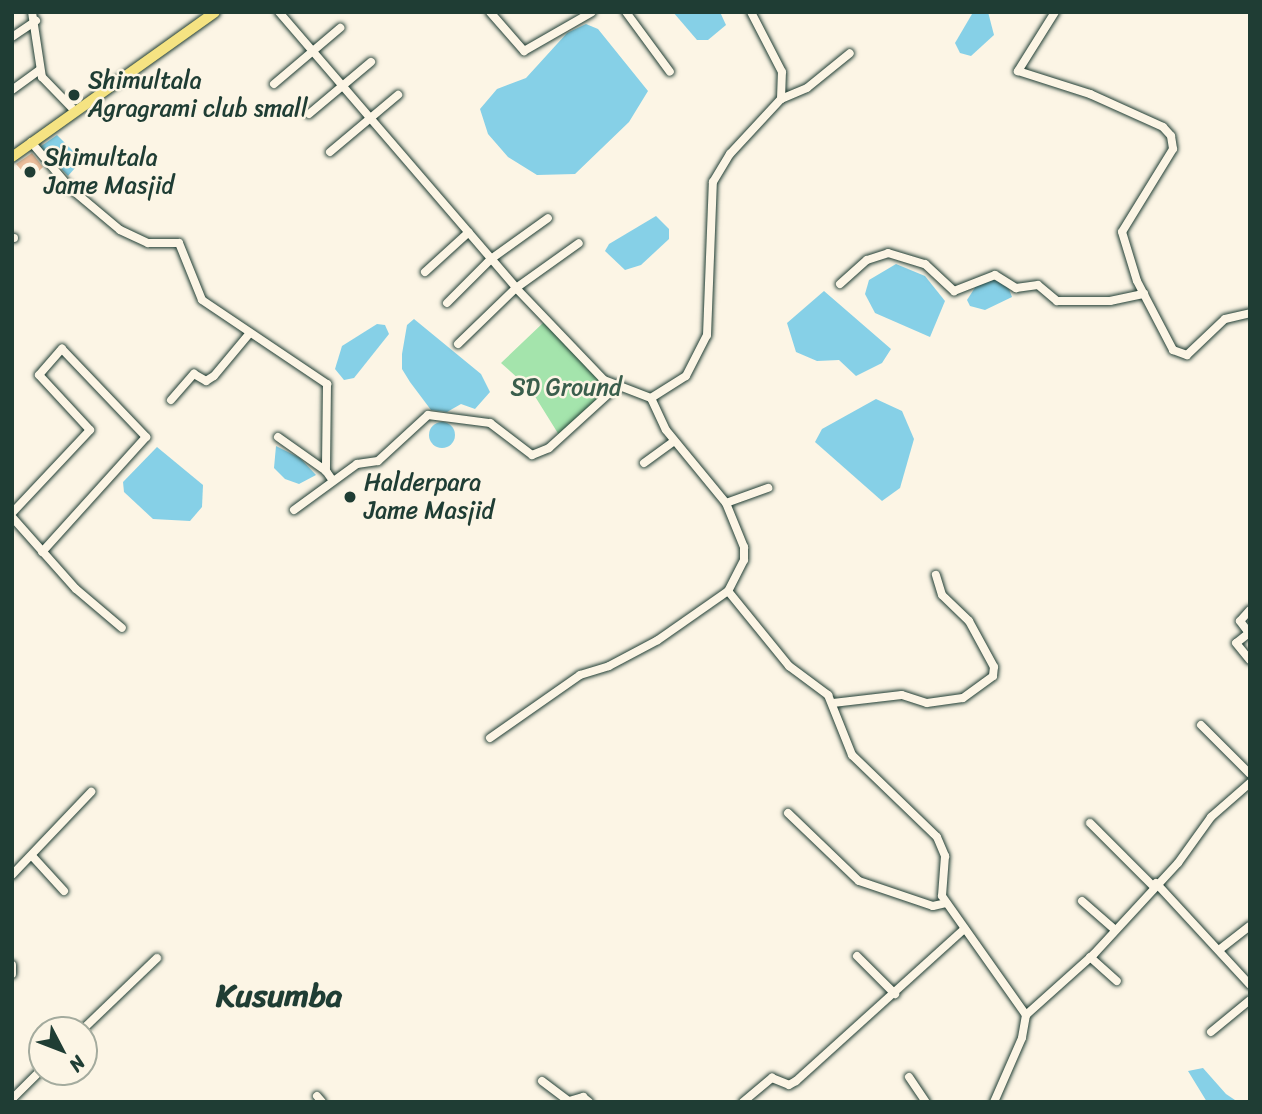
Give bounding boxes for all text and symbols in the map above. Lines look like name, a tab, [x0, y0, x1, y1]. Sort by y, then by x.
place label: Shimultala Agragrami club small	[88, 67, 309, 123]
marker: Shimultala Agragrami club small	[66, 87, 82, 103]
place label: Shimultala Jame Masjid	[44, 144, 174, 200]
marker: Shimultala Jame Masjid	[22, 164, 38, 180]
park label: SD Ground	[510, 374, 622, 402]
place label: Halderpara Jame Masjid	[364, 469, 494, 525]
marker: Halderpara Jame Masjid	[342, 489, 358, 505]
district label: Kusumba	[216, 977, 342, 1015]
north arrow	[28, 1016, 98, 1086]
text: N	[61, 1048, 94, 1080]

